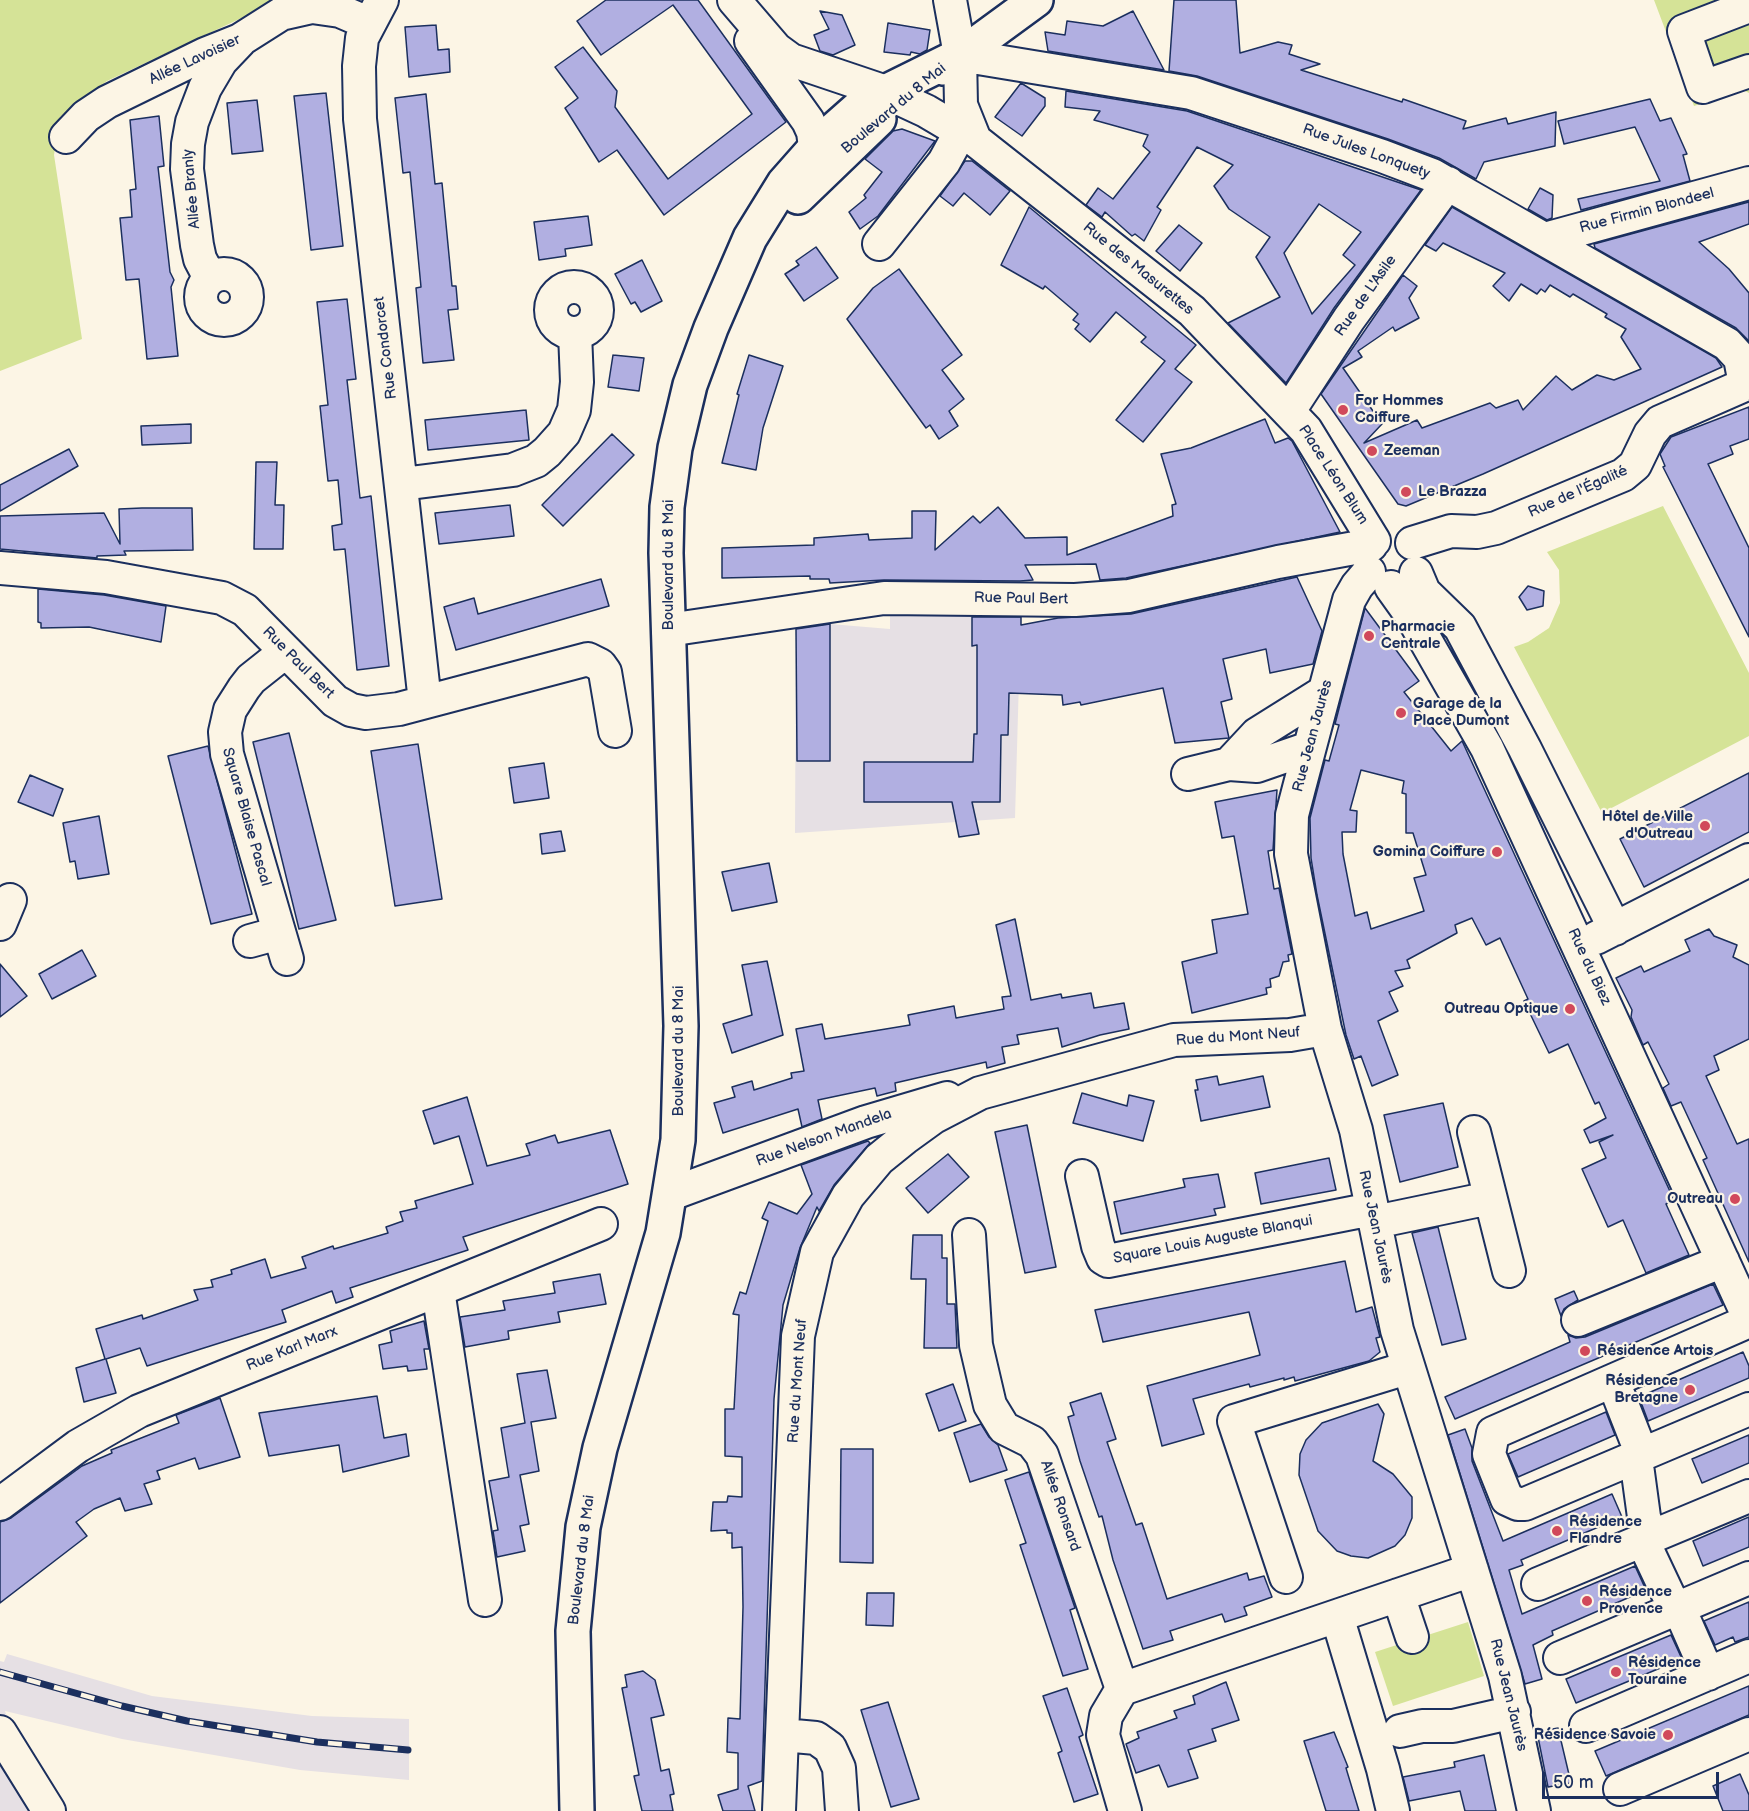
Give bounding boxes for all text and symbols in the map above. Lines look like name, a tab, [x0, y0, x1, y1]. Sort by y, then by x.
street label: Allée Lavoisier	[146, 31, 244, 89]
street label: Boulevard du 8 Mai	[838, 60, 950, 158]
street label: Rue Jules Lonquety	[1300, 121, 1432, 183]
street label: Allée Branly	[180, 148, 204, 230]
street label: Rue Firmin Blondeel	[1578, 184, 1716, 238]
street label: Rue des Masurettes	[1079, 219, 1197, 319]
street label: Rue de L'Asile	[1331, 252, 1401, 340]
street label: Rue Condorcet	[371, 296, 401, 400]
place label: For Hommes Coiffure	[1355, 392, 1443, 427]
marker: For Hommes Coiffure	[1336, 403, 1350, 417]
street label: Place Léon Blum	[1294, 422, 1372, 528]
place label: Zeeman	[1384, 442, 1440, 460]
marker: Zeeman	[1365, 444, 1379, 458]
street label: Rue de l'Égalité	[1525, 462, 1631, 522]
place label: Le Brazza	[1418, 483, 1487, 501]
marker: Le Brazza	[1399, 485, 1413, 499]
street label: Boulevard du 8 Mai	[660, 499, 678, 631]
street label: Rue Paul Bert	[974, 589, 1068, 609]
place label: Pharmacie Centrale	[1381, 618, 1455, 653]
street label: Rue Paul Bert	[258, 623, 338, 703]
marker: Pharmacie Centrale	[1362, 629, 1376, 643]
street label: Rue Jean Jaurès	[1289, 678, 1337, 794]
place label: Garage de la Place Dumont	[1413, 695, 1509, 730]
marker: Garage de la Place Dumont	[1394, 706, 1408, 720]
street label: Square Blaise Pascal	[218, 746, 274, 888]
place label: Hôtel de Ville d'Outreau	[1602, 808, 1693, 843]
marker: Hôtel de Ville d'Outreau	[1698, 819, 1712, 833]
place label: Gomina Coiffure	[1373, 843, 1485, 861]
marker: Gomina Coiffure	[1490, 845, 1504, 859]
street label: Rue du Biez	[1563, 926, 1615, 1008]
street label: Boulevard du 8 Mai	[670, 985, 688, 1117]
place label: Outreau Optique	[1444, 1000, 1558, 1018]
marker: Outreau Optique	[1563, 1002, 1577, 1016]
street label: Rue du Mont Neuf	[1175, 1024, 1301, 1050]
street label: Rue Nelson Mandela	[754, 1105, 894, 1171]
street label: Rue Jean Jaurès	[1354, 1169, 1396, 1285]
place label: Outreau	[1667, 1190, 1723, 1208]
marker: Outreau	[1728, 1192, 1742, 1206]
street label: Square Louis Auguste Blanqui	[1112, 1212, 1314, 1268]
street label: Rue du Mont Neuf	[785, 1318, 811, 1444]
street label: Rue Karl Marx	[244, 1323, 340, 1375]
place label: Résidence Artois	[1597, 1342, 1713, 1360]
marker: Résidence Artois	[1578, 1344, 1592, 1358]
place label: Résidence Bretagne	[1605, 1372, 1678, 1407]
marker: Résidence Bretagne	[1683, 1383, 1697, 1397]
street label: Allée Ronsard	[1036, 1458, 1084, 1554]
street label: Boulevard du 8 Mai	[565, 1494, 599, 1626]
place label: Résidence Flandre	[1569, 1513, 1642, 1548]
marker: Résidence Flandre	[1550, 1524, 1564, 1538]
place label: Résidence Provence	[1599, 1583, 1672, 1618]
marker: Résidence Provence	[1580, 1594, 1594, 1608]
street label: Rue Jean Jaurès	[1485, 1637, 1531, 1753]
place label: Résidence Touraine	[1628, 1654, 1701, 1689]
marker: Résidence Touraine	[1609, 1665, 1623, 1679]
place label: Résidence Savoie	[1534, 1726, 1656, 1744]
marker: Résidence Savoie	[1661, 1728, 1675, 1742]
scale bar	[1545, 1760, 1722, 1798]
text: 50 m	[1553, 1772, 1594, 1793]

